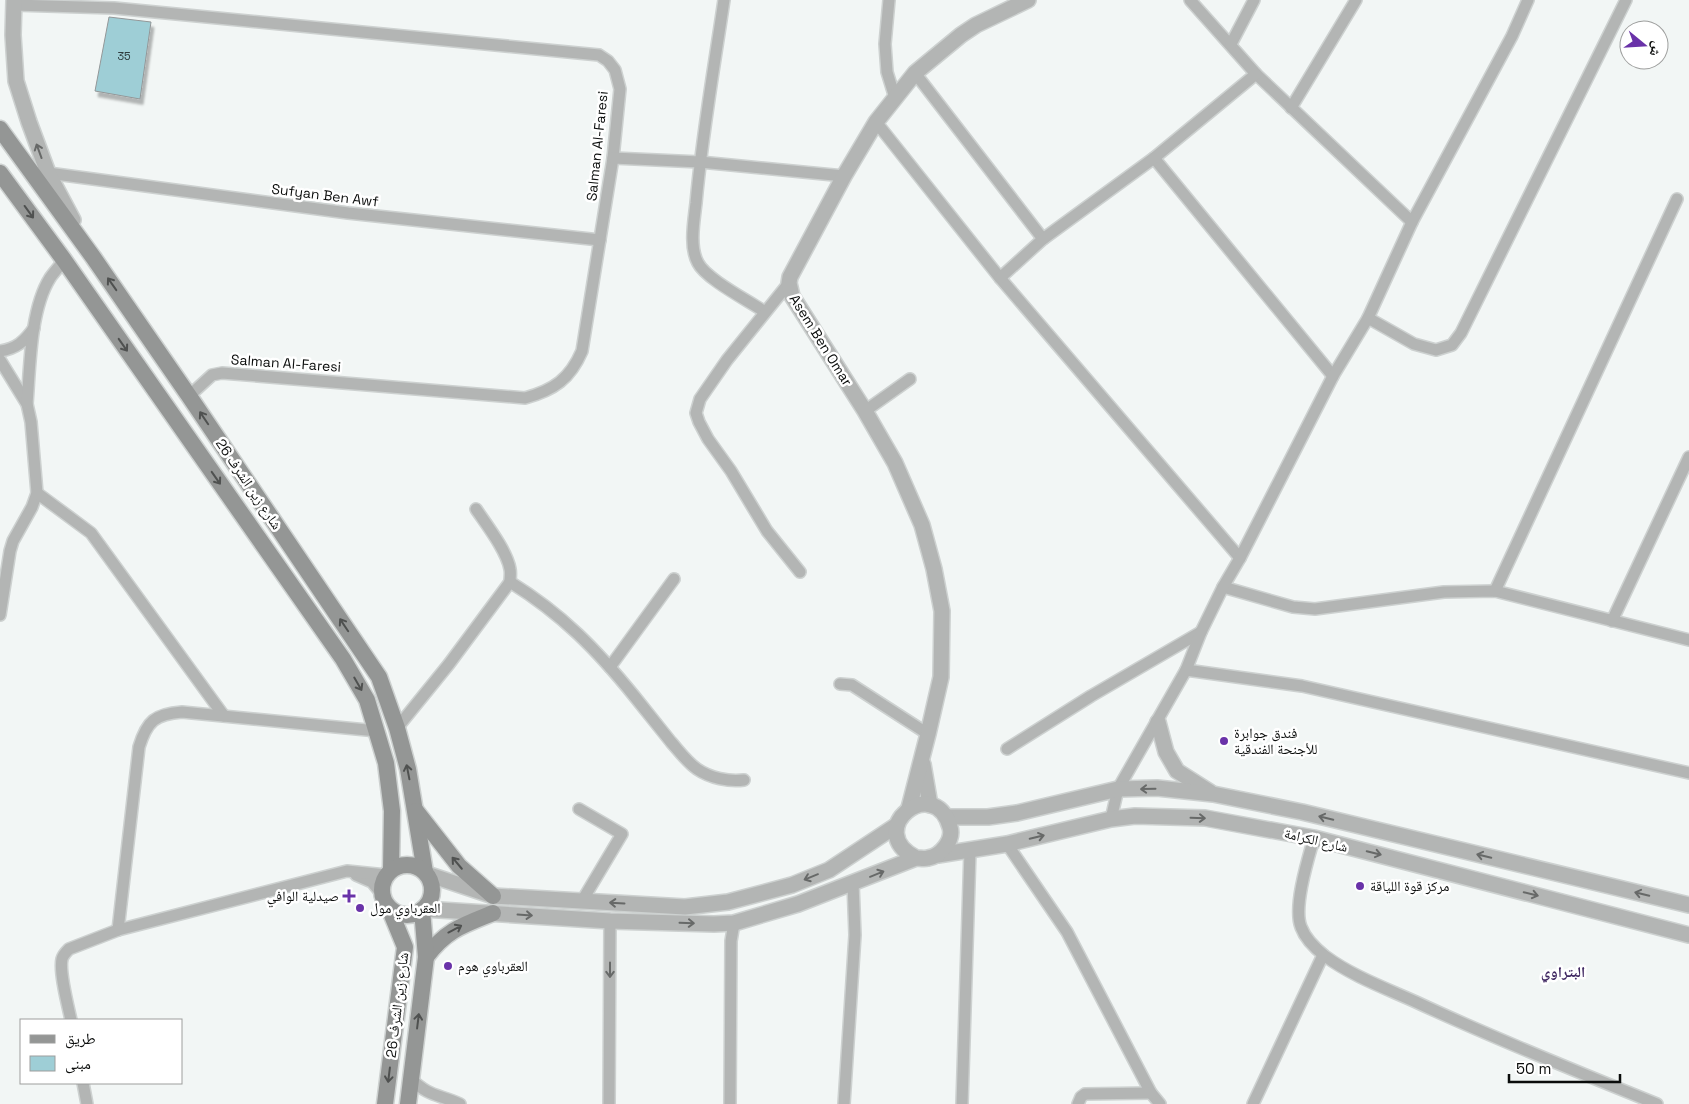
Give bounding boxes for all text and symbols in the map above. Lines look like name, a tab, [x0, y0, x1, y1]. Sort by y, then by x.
north arrow	[1619, 20, 1669, 70]
text: ش	[1645, 39, 1667, 59]
house number: 35	[117, 49, 131, 63]
street label: Salman Al-Faresi	[582, 90, 612, 202]
one-way arrow	[34, 144, 43, 159]
street label: Sufyan Ben Awf	[270, 179, 380, 211]
one-way arrow	[24, 205, 34, 219]
one-way arrow	[107, 277, 117, 291]
street label: Asem Ben Omar	[786, 291, 856, 389]
one-way arrow	[118, 337, 128, 351]
street label: Salman Al-Faresi	[230, 350, 342, 376]
one-way arrow	[199, 411, 209, 425]
street label: شارع زين الشرف 26	[211, 435, 286, 534]
one-way arrow	[211, 470, 222, 484]
one-way arrow	[339, 619, 349, 633]
one-way arrow	[353, 676, 363, 691]
place label: فندق جوابرة للأجنحة الفندقية	[1234, 724, 1317, 758]
marker: فندق جوابرة للأجنحة الفندقية	[1218, 735, 1230, 747]
one-way arrow	[403, 765, 413, 781]
one-way arrow	[1141, 784, 1157, 793]
one-way arrow	[1189, 813, 1205, 823]
one-way arrow	[1318, 813, 1334, 822]
street label: شارع الكرامة	[1282, 824, 1350, 857]
one-way arrow	[1029, 832, 1045, 841]
one-way arrow	[1365, 849, 1381, 858]
one-way arrow	[1476, 851, 1492, 860]
one-way arrow	[451, 857, 463, 870]
one-way arrow	[868, 869, 884, 878]
one-way arrow	[804, 873, 819, 882]
place label: مركز قوة اللياقة	[1370, 877, 1449, 895]
marker: مركز قوة اللياقة	[1354, 880, 1366, 892]
place label: صيدلية الوافي	[267, 887, 339, 908]
one-way arrow	[1634, 889, 1650, 898]
marker: صيدلية الوافي	[343, 890, 355, 902]
one-way arrow	[1523, 890, 1539, 899]
place label: العقرباوي مول	[370, 899, 441, 920]
one-way arrow	[610, 899, 626, 908]
marker: العقرباوي مول	[354, 902, 366, 914]
one-way arrow	[517, 911, 533, 920]
one-way arrow	[679, 918, 695, 928]
one-way arrow	[448, 924, 463, 934]
street label: شارع زين الشرف 26	[382, 951, 413, 1059]
place label: العقرباوي هوم	[458, 957, 528, 978]
marker: العقرباوي هوم	[442, 960, 454, 972]
one-way arrow	[605, 962, 615, 978]
district label: البتراوي	[1541, 962, 1585, 983]
one-way arrow	[413, 1013, 423, 1029]
legend	[20, 1019, 182, 1084]
text: طريق	[65, 1029, 96, 1049]
scale bar	[1509, 1052, 1620, 1084]
text: مبنى	[65, 1054, 91, 1074]
text: 50 m	[1516, 1059, 1551, 1078]
one-way arrow	[384, 1067, 394, 1083]

